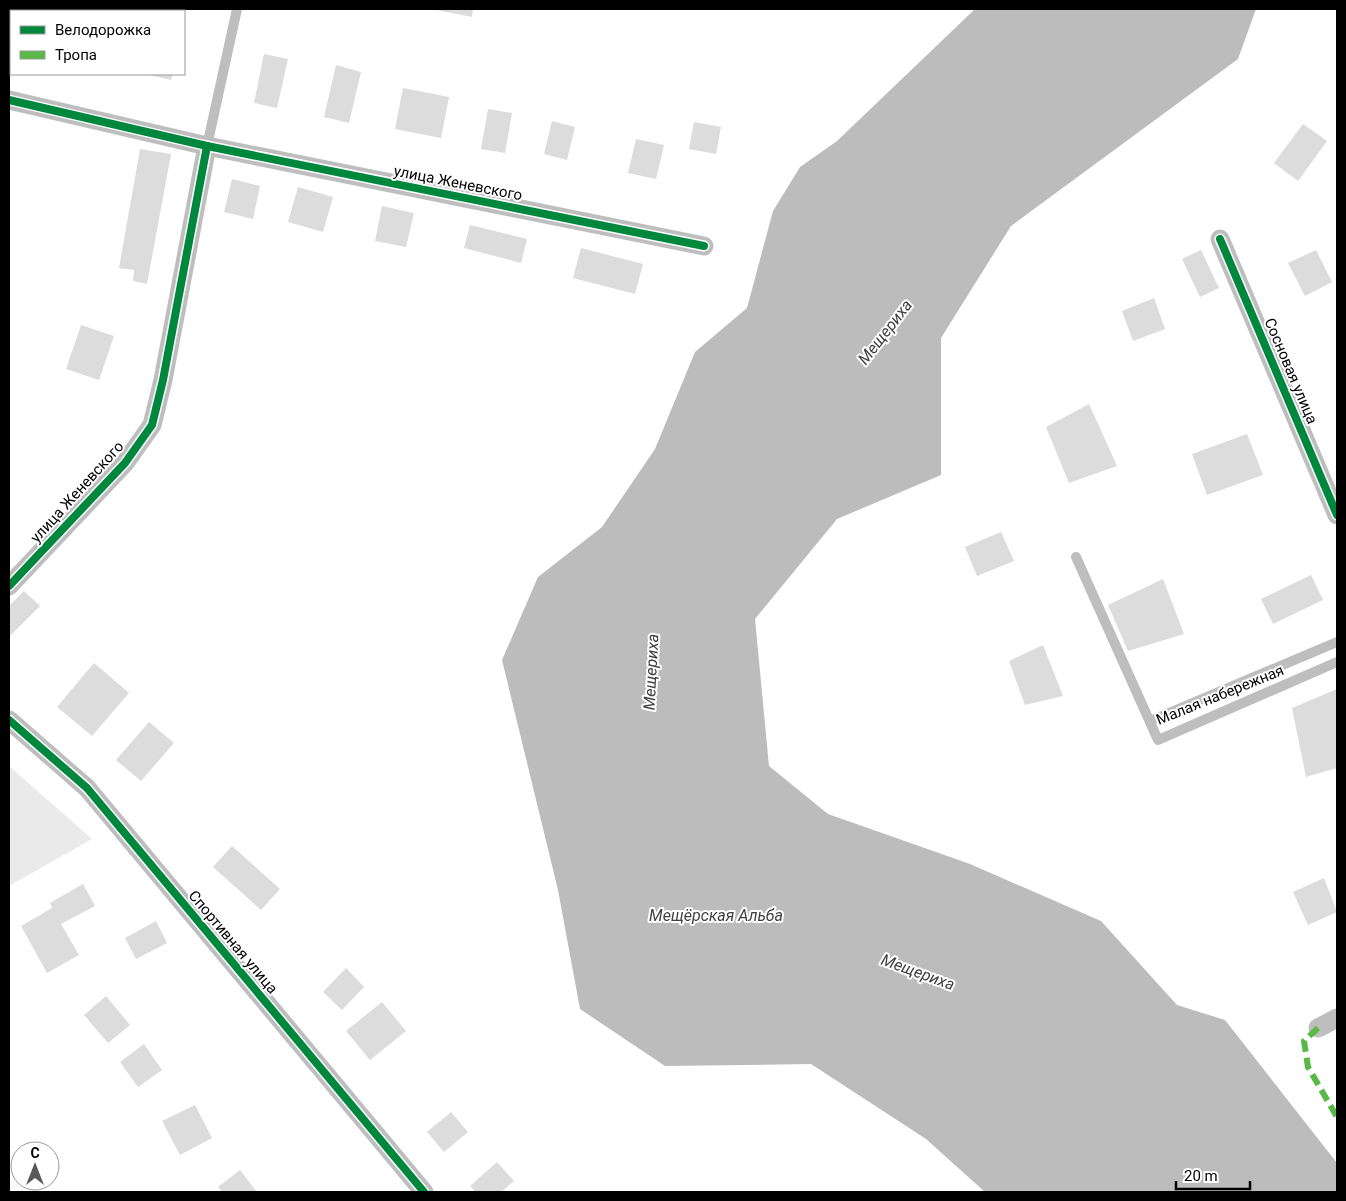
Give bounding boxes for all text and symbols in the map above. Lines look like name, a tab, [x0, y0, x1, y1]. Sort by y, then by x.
legend	[10, 10, 185, 75]
text: Велодорожка	[55, 21, 151, 39]
text: Тропа	[55, 46, 97, 64]
street label: улица Женевского	[392, 162, 524, 204]
water label: Мещериха	[854, 296, 916, 368]
street label: Сосновая улица	[1261, 315, 1321, 427]
street label: улица Женевского	[27, 437, 127, 547]
water label: Мещериха	[640, 633, 662, 711]
street label: Малая набережная	[1154, 661, 1286, 729]
street label: Спортивная улица	[185, 887, 281, 997]
water label: Мещёрская Альба	[649, 906, 783, 925]
water label: Мещериха	[879, 950, 957, 994]
north arrow	[10, 1141, 60, 1191]
text: С	[30, 1145, 40, 1161]
scale bar	[1176, 1158, 1250, 1190]
text: 20 m	[1184, 1167, 1218, 1185]

